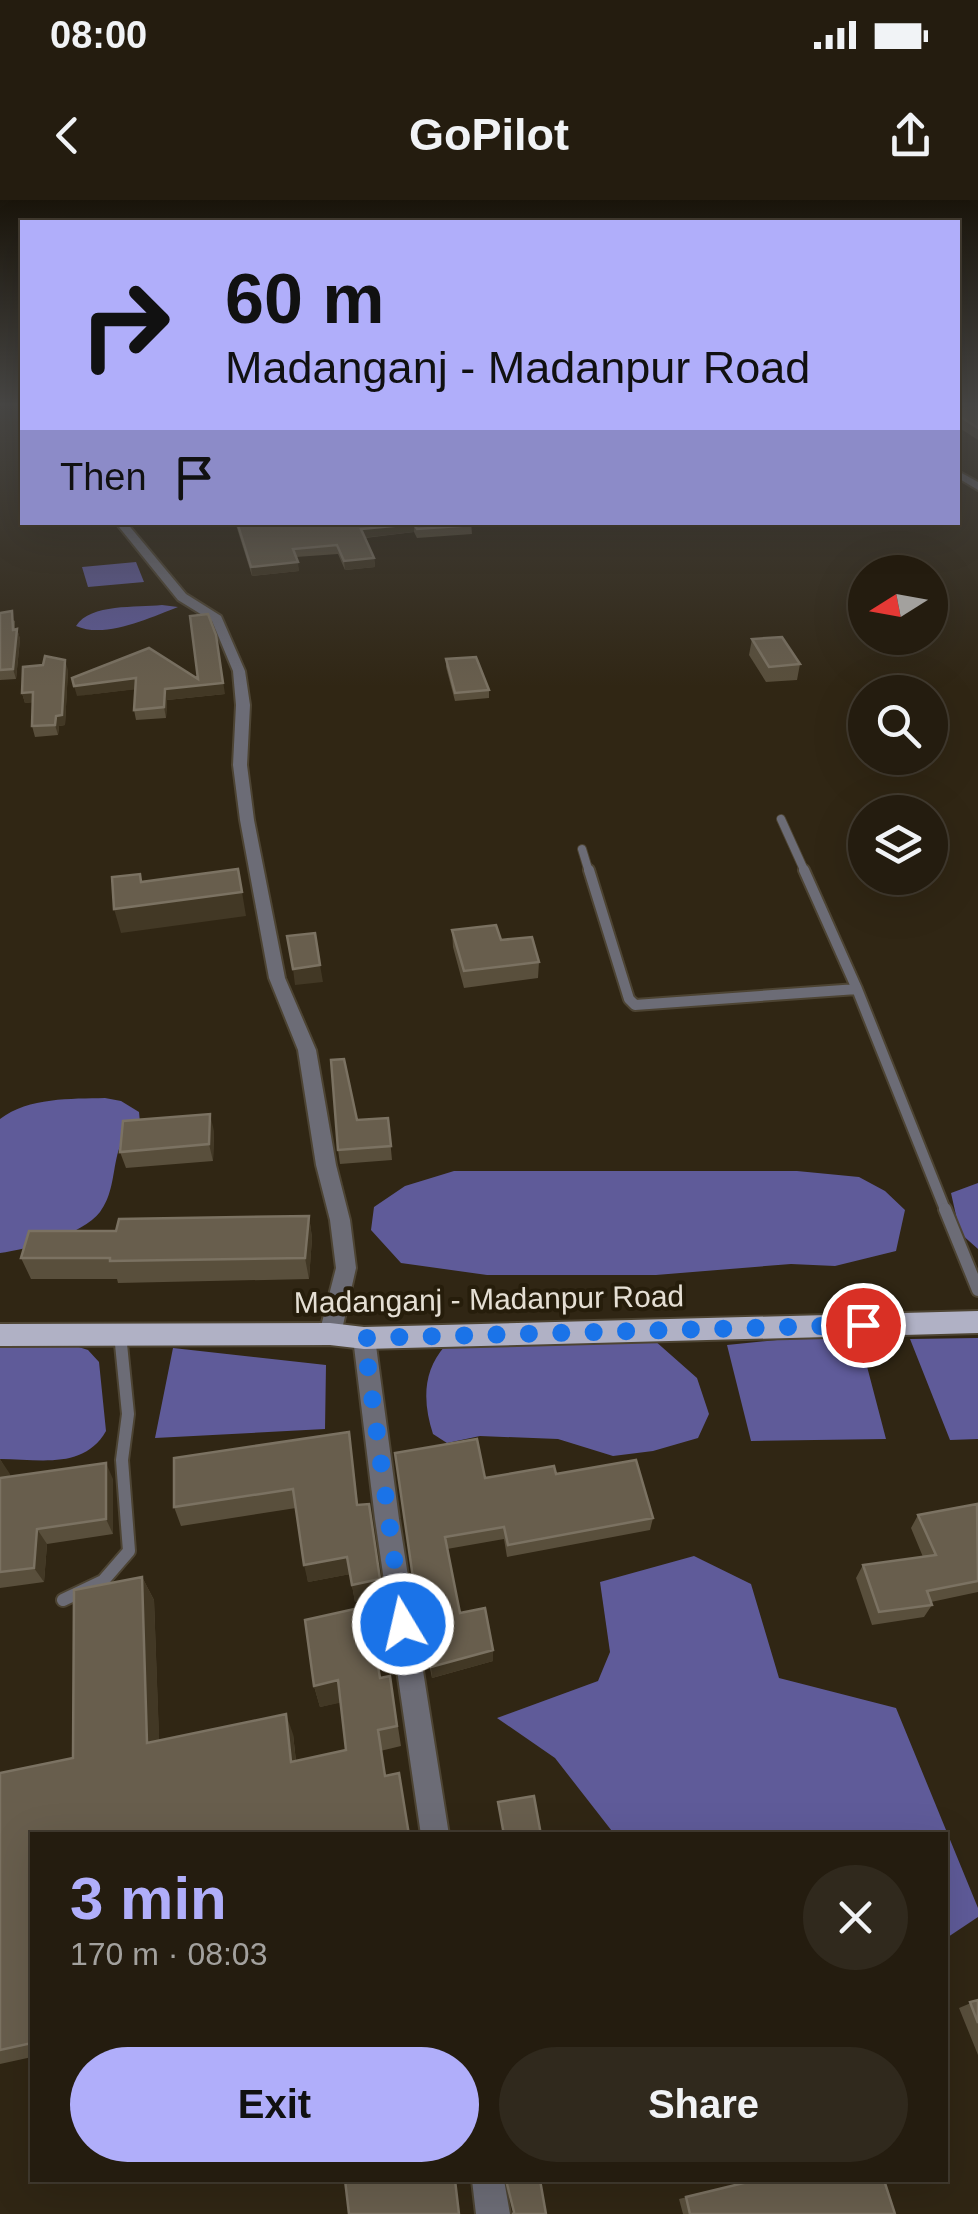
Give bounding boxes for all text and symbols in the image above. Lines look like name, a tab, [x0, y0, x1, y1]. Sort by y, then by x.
text: 08:00	[50, 14, 147, 56]
icon: back	[40, 108, 95, 163]
icon: share	[883, 108, 938, 163]
text: GoPilot	[409, 109, 569, 160]
icon: right	[60, 260, 190, 390]
text: 60 m	[225, 260, 385, 338]
text: Madanganj - Madanpur Road	[225, 342, 810, 393]
icon: arrive	[167, 450, 222, 505]
text: Then	[60, 456, 147, 498]
north arrow	[848, 555, 948, 655]
map controls	[848, 555, 948, 895]
button: search	[848, 675, 948, 775]
button: layers	[848, 795, 948, 895]
street label: Madanganj - Madanpur Road	[294, 1279, 684, 1319]
pin	[821, 1283, 906, 1368]
icon: arrive	[836, 1298, 891, 1353]
position arrow	[351, 1572, 455, 1676]
text: 3 min	[70, 1865, 227, 1932]
button: close	[803, 1865, 908, 1970]
text: 170 m · 08:03	[70, 1936, 267, 1972]
button: Exit	[70, 2047, 479, 2162]
button: Share	[499, 2047, 908, 2162]

